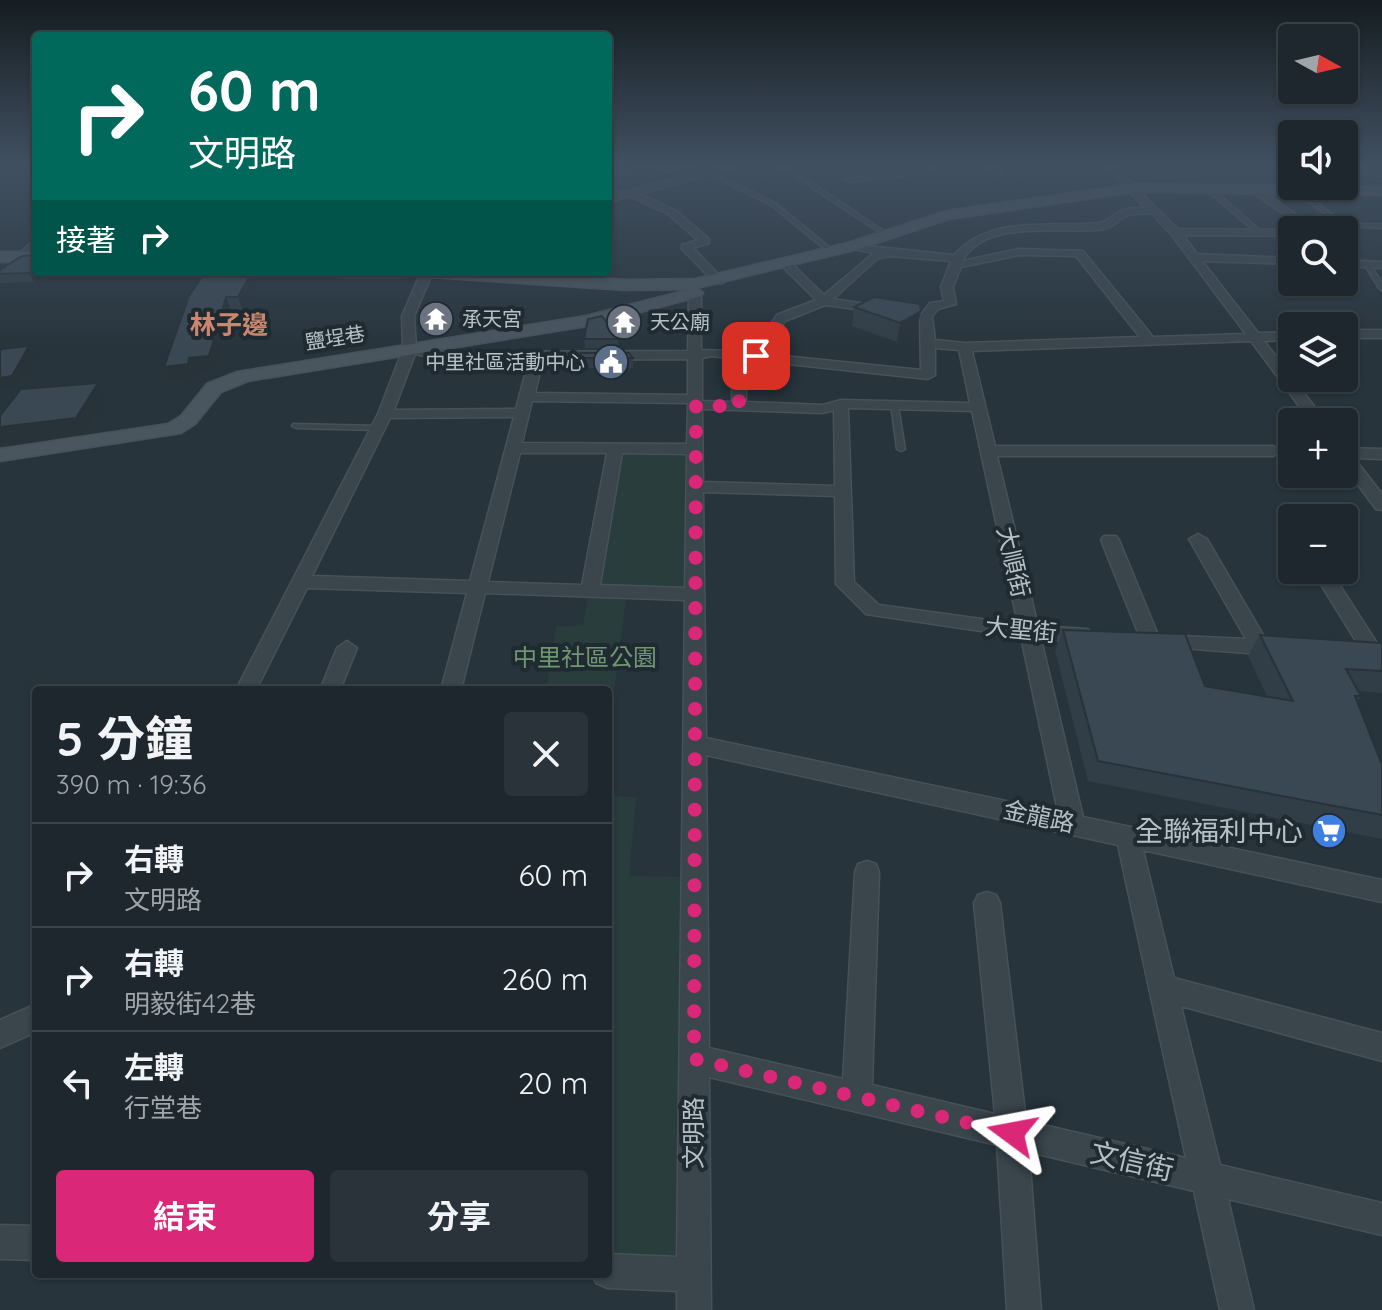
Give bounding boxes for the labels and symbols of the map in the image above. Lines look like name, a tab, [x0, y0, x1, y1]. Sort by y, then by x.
north arrow	[1278, 24, 1358, 104]
temple icon: 承天宮	[417, 300, 455, 338]
temple icon: 天公廟	[605, 303, 643, 341]
place label: 承天宮	[462, 306, 522, 331]
district label: 林子邊	[190, 308, 268, 341]
place label: 天公廟	[650, 309, 710, 334]
street label: 鹽埕巷	[303, 320, 367, 355]
pin	[722, 322, 790, 390]
public building icon: 中里社區活動中心	[592, 343, 630, 381]
place label: 中里社區活動中心	[425, 349, 585, 374]
street label: 大順街	[991, 523, 1037, 600]
street label: 大聖街	[984, 610, 1058, 648]
park label: 中里社區公園	[513, 642, 657, 672]
street label: 金龍路	[1001, 794, 1078, 838]
supermarket icon: 全聯福利中心	[1310, 812, 1348, 850]
place label: 全聯福利中心	[1135, 813, 1303, 848]
position arrow	[970, 1091, 1054, 1175]
street label: 文明路	[678, 1097, 708, 1169]
street label: 文信街	[1087, 1134, 1177, 1187]

